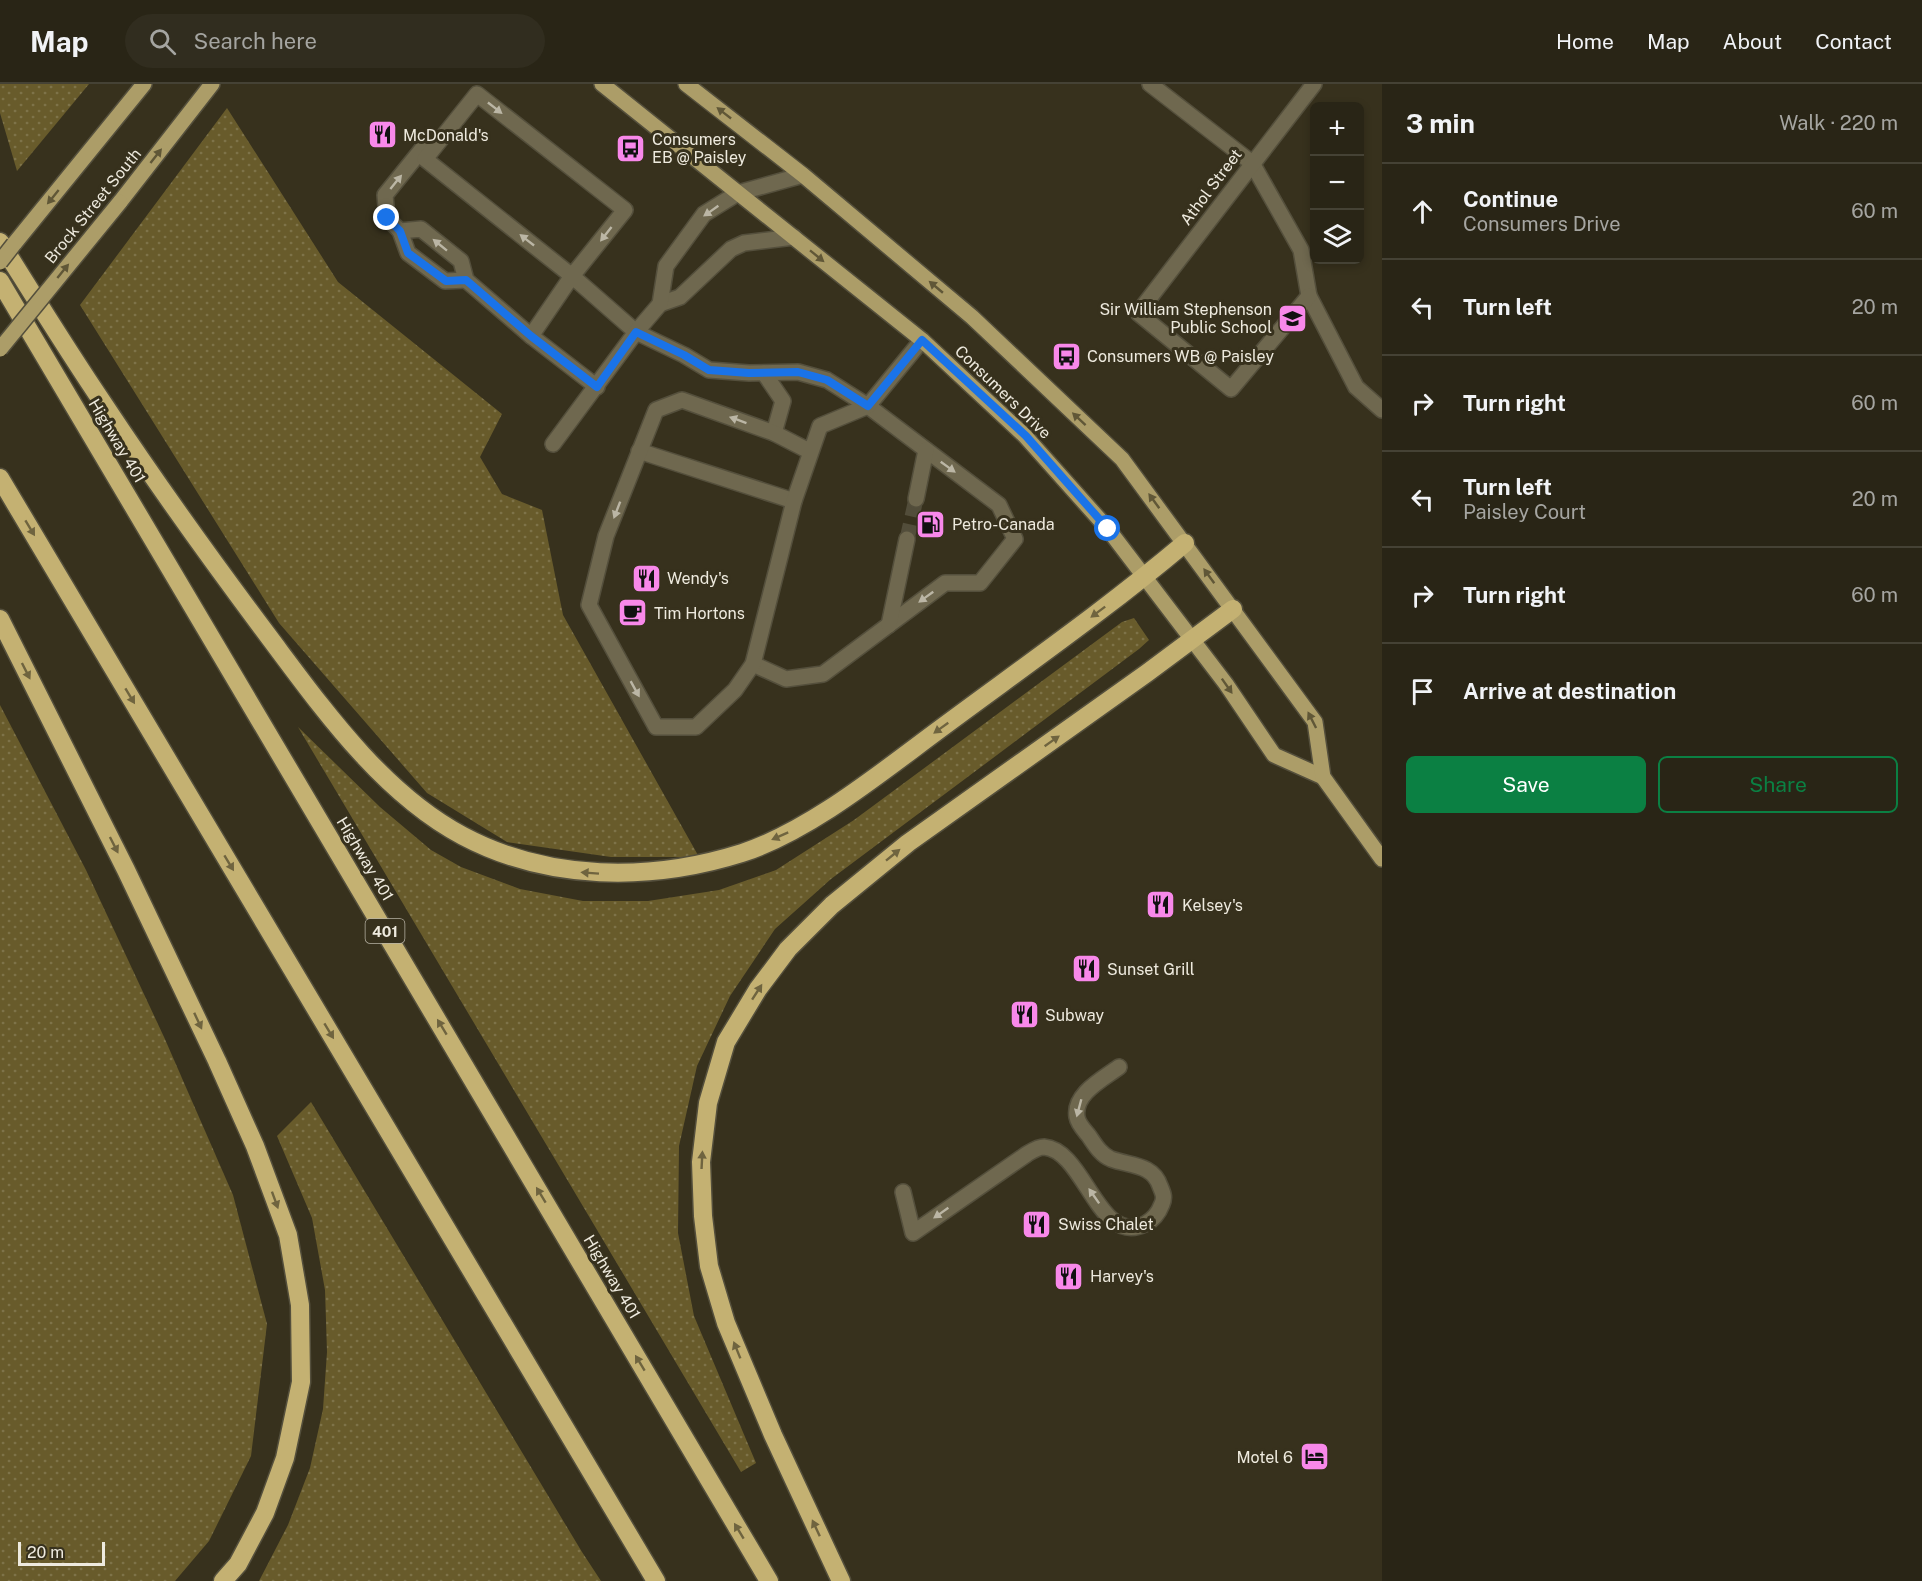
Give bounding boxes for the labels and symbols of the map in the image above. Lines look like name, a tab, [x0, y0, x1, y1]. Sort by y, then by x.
one-way arrow	[487, 102, 503, 115]
one-way arrow	[716, 107, 732, 120]
restaurant icon: McDonald's	[366, 119, 398, 151]
place label: McDonald's	[403, 126, 489, 145]
place label: Consumers EB @ Paisley	[652, 130, 747, 167]
bus stop icon: Consumers EB @ Paisley	[615, 132, 647, 164]
street label: Brock Street South	[41, 145, 145, 267]
street label: Athol Street	[1176, 145, 1246, 229]
one-way arrow	[149, 148, 162, 164]
one-way arrow	[389, 174, 401, 189]
one-way arrow	[47, 189, 60, 204]
route end	[373, 204, 399, 230]
one-way arrow	[703, 205, 719, 217]
one-way arrow	[599, 226, 612, 242]
one-way arrow	[519, 234, 534, 246]
one-way arrow	[432, 238, 448, 251]
one-way arrow	[809, 249, 825, 262]
one-way arrow	[57, 263, 70, 279]
one-way arrow	[929, 281, 944, 294]
place label: Sir William Stephenson Public School	[1099, 300, 1272, 337]
school or university icon: Sir William Stephenson Public School	[1277, 302, 1309, 334]
bus stop icon: Consumers WB @ Paisley	[1050, 340, 1082, 372]
street label: Consumers Drive	[951, 341, 1055, 443]
place label: Consumers WB @ Paisley	[1087, 347, 1274, 366]
street label: Highway 401	[84, 396, 150, 486]
one-way arrow	[1073, 413, 1087, 427]
one-way arrow	[729, 415, 747, 425]
one-way arrow	[941, 460, 956, 472]
one-way arrow	[1149, 493, 1161, 508]
one-way arrow	[611, 501, 621, 519]
fuel station icon: Petro-Canada	[915, 508, 947, 540]
place label: Petro-Canada	[952, 515, 1055, 534]
route start	[1094, 515, 1120, 541]
one-way arrow	[25, 520, 35, 537]
restaurant icon: Wendy's	[630, 562, 662, 594]
one-way arrow	[1203, 568, 1215, 584]
place label: Wendy's	[667, 569, 729, 588]
one-way arrow	[918, 591, 933, 603]
cafe icon: Tim Hortons	[617, 597, 649, 629]
place label: Tim Hortons	[654, 604, 745, 623]
one-way arrow	[1091, 606, 1106, 618]
one-way arrow	[22, 663, 31, 680]
one-way arrow	[1221, 677, 1233, 693]
one-way arrow	[630, 681, 640, 698]
one-way arrow	[124, 688, 135, 704]
one-way arrow	[1307, 711, 1317, 729]
one-way arrow	[934, 722, 950, 734]
one-way arrow	[1043, 735, 1059, 747]
street label: Highway 401	[332, 814, 398, 904]
one-way arrow	[770, 831, 788, 841]
one-way arrow	[109, 837, 118, 854]
one-way arrow	[885, 848, 901, 861]
one-way arrow	[224, 855, 234, 872]
one-way arrow	[581, 868, 600, 877]
restaurant icon: Kelsey's	[1145, 889, 1177, 921]
place label: Kelsey's	[1182, 896, 1243, 915]
road number: 401	[366, 919, 404, 943]
restaurant icon: Sunset Grill	[1070, 953, 1102, 985]
place label: Sunset Grill	[1107, 960, 1195, 979]
one-way arrow	[751, 984, 762, 1000]
restaurant icon: Subway	[1008, 999, 1040, 1031]
place label: Subway	[1045, 1006, 1104, 1025]
one-way arrow	[194, 1013, 203, 1030]
one-way arrow	[436, 1019, 447, 1035]
one-way arrow	[324, 1023, 334, 1040]
one-way arrow	[1074, 1098, 1084, 1117]
one-way arrow	[698, 1150, 707, 1169]
one-way arrow	[535, 1187, 546, 1203]
one-way arrow	[1088, 1189, 1100, 1204]
one-way arrow	[271, 1191, 281, 1209]
one-way arrow	[934, 1207, 950, 1219]
restaurant icon: Swiss Chalet	[1021, 1208, 1053, 1240]
place label: Swiss Chalet	[1058, 1215, 1154, 1234]
street label: Highway 401	[579, 1232, 645, 1322]
restaurant icon: Harvey's	[1053, 1260, 1085, 1292]
place label: Harvey's	[1090, 1267, 1154, 1286]
one-way arrow	[732, 1340, 742, 1358]
one-way arrow	[635, 1354, 645, 1371]
hotel icon: Motel 6	[1298, 1441, 1330, 1473]
place label: Motel 6	[1236, 1448, 1293, 1467]
one-way arrow	[812, 1520, 821, 1537]
one-way arrow	[734, 1523, 745, 1539]
scale bar	[18, 1539, 105, 1566]

